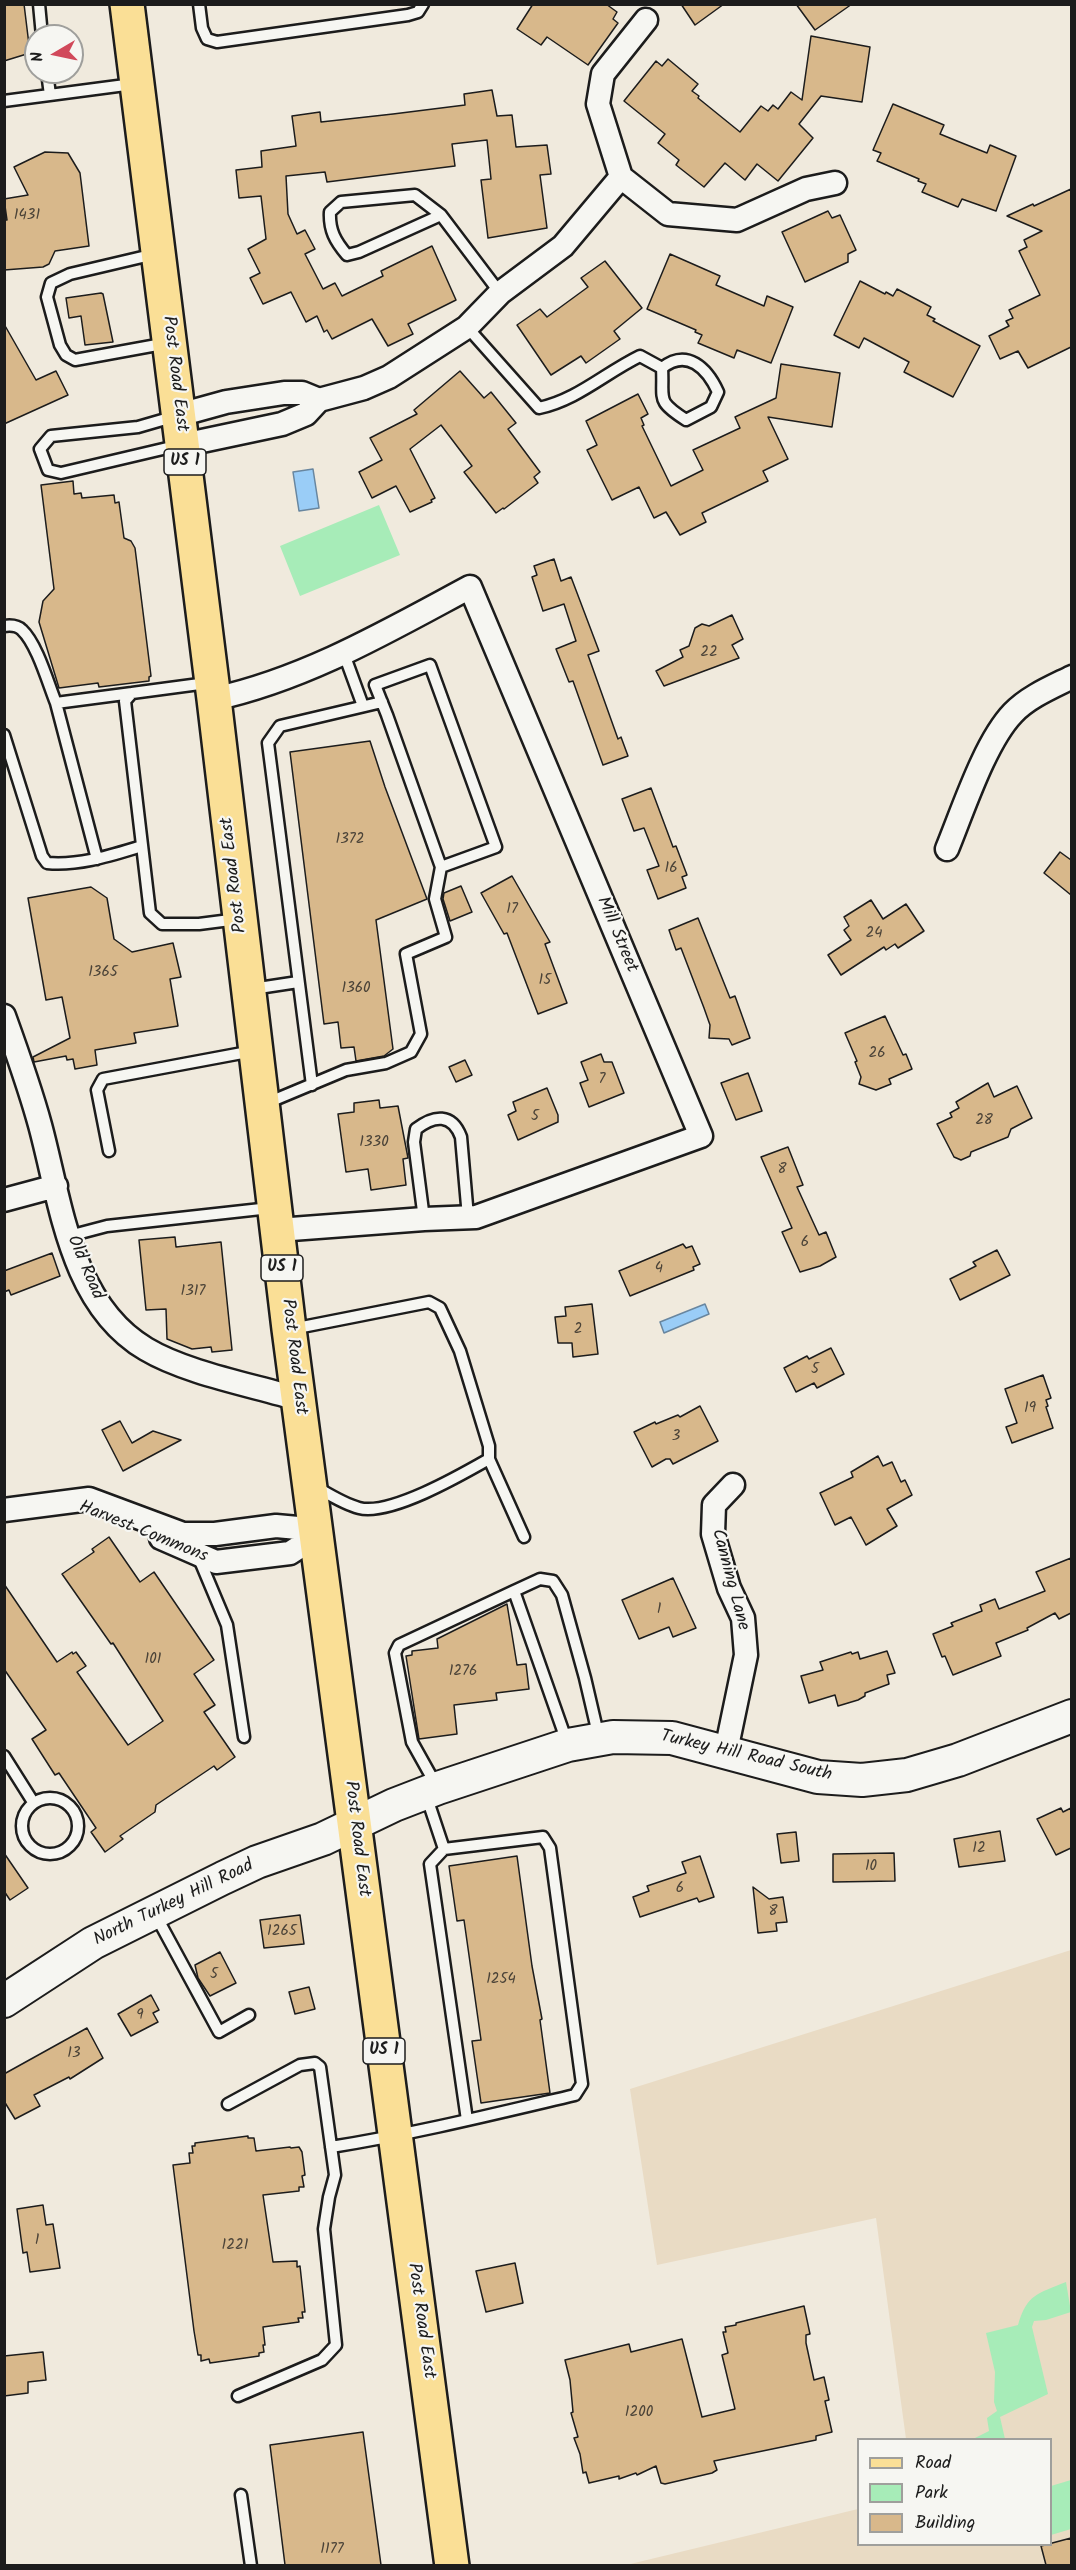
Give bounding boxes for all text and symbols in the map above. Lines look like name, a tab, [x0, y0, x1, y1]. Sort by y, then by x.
north arrow	[24, 24, 84, 84]
text: N	[25, 50, 51, 64]
house number: 1431	[14, 207, 40, 225]
street label: Post Road East	[156, 315, 192, 433]
road number: US 1	[164, 449, 206, 475]
house number: 22	[700, 644, 718, 662]
street label: Post Road East	[217, 816, 253, 934]
house number: 1372	[336, 831, 364, 849]
house number: 16	[664, 860, 678, 878]
street label: Mill Street	[590, 894, 642, 976]
house number: 17	[506, 901, 518, 919]
house number: 24	[866, 925, 882, 943]
house number: 1365	[88, 964, 118, 982]
house number: 15	[539, 972, 551, 990]
house number: 1360	[341, 980, 371, 998]
house number: 26	[868, 1045, 886, 1063]
house number: 7	[599, 1071, 605, 1089]
house number: 5	[531, 1108, 539, 1126]
house number: 28	[975, 1112, 993, 1130]
house number: 1330	[359, 1134, 389, 1152]
house number: 8	[777, 1161, 787, 1179]
street label: Old Road	[61, 1233, 107, 1303]
house number: 6	[801, 1234, 809, 1252]
road number: US 1	[261, 1255, 303, 1281]
house number: 4	[655, 1260, 663, 1278]
house number: 1317	[181, 1283, 205, 1301]
street label: Post Road East	[275, 1298, 311, 1416]
house number: 2	[574, 1321, 582, 1339]
house number: 5	[811, 1361, 819, 1379]
house number: 19	[1024, 1400, 1036, 1418]
house number: 3	[672, 1428, 680, 1446]
street label: Harvest Commons	[75, 1497, 211, 1569]
street label: Canning Lane	[705, 1527, 753, 1633]
house number: 1	[657, 1601, 661, 1619]
house number: 101	[145, 1651, 161, 1669]
house number: 1276	[449, 1663, 477, 1681]
street label: Turkey Hill Road South	[658, 1727, 834, 1787]
street label: Post Road East	[338, 1780, 374, 1898]
house number: 12	[972, 1840, 986, 1858]
street label: North Turkey Hill Road	[91, 1856, 257, 1952]
house number: 10	[865, 1858, 877, 1876]
house number: 6	[676, 1880, 684, 1898]
house number: 8	[768, 1903, 778, 1921]
house number: 1265	[267, 1923, 297, 1941]
house number: 5	[210, 1966, 218, 1984]
house number: 1254	[486, 1971, 516, 1989]
house number: 9	[136, 2007, 144, 2025]
road number: US 1	[363, 2038, 405, 2064]
house number: 13	[67, 2045, 81, 2063]
house number: 1	[35, 2232, 39, 2250]
house number: 1221	[222, 2237, 248, 2255]
street label: Post Road East	[401, 2262, 439, 2380]
house number: 1200	[625, 2404, 653, 2422]
legend	[857, 2438, 1052, 2546]
text: Road	[915, 2449, 951, 2478]
text: Park	[915, 2479, 948, 2508]
text: Building	[915, 2509, 975, 2538]
house number: 1177	[320, 2541, 344, 2559]

